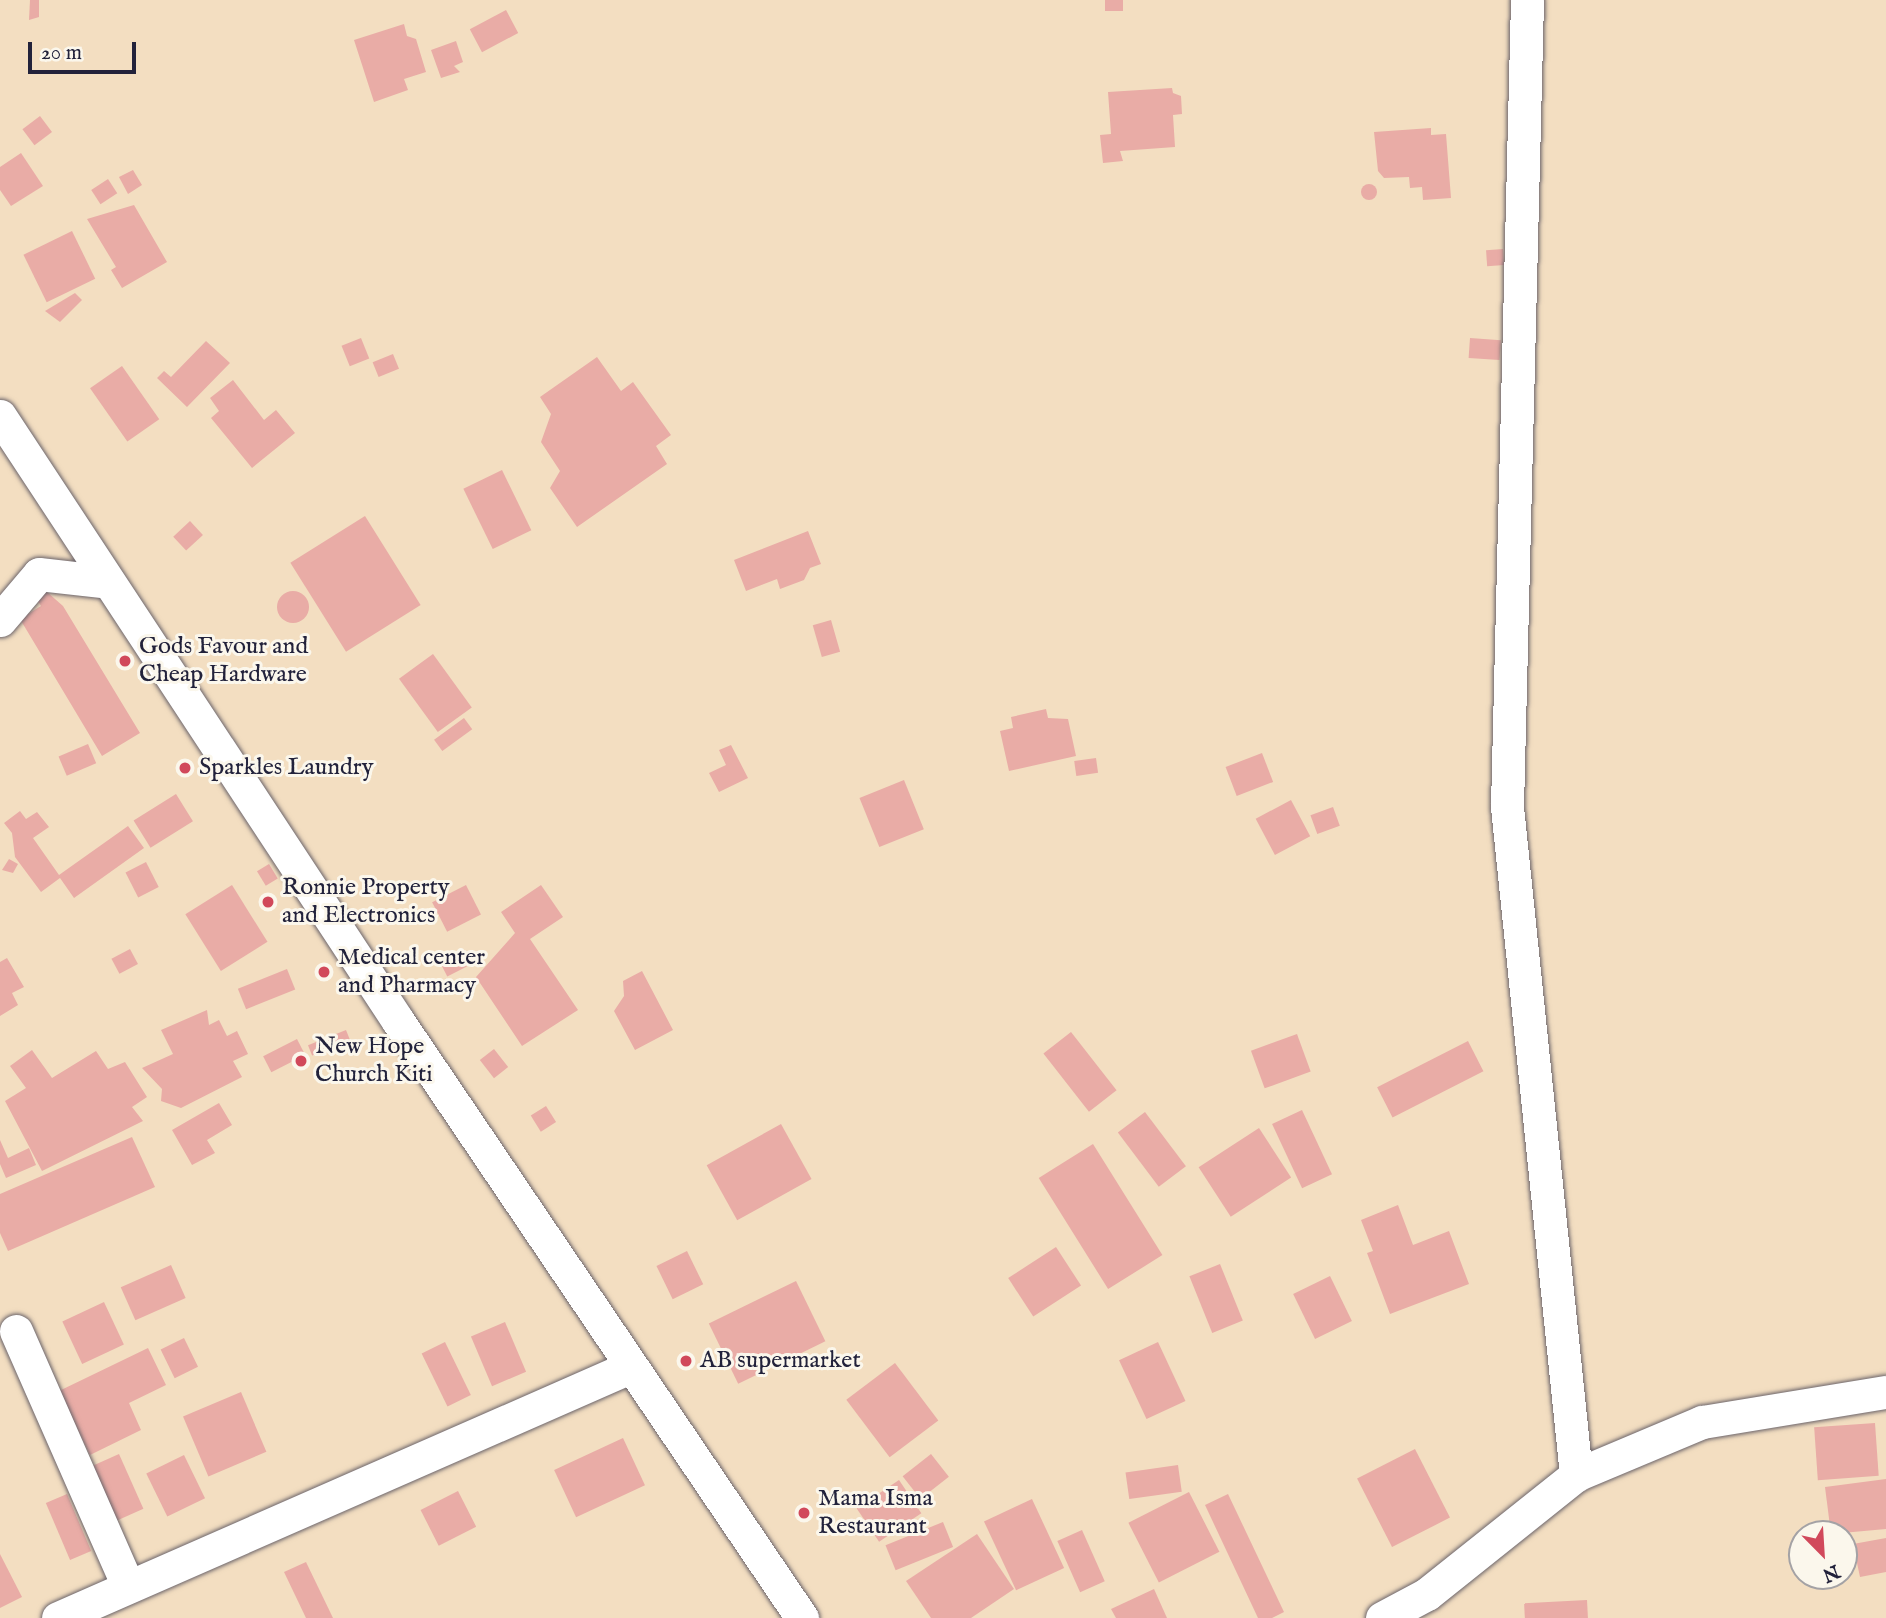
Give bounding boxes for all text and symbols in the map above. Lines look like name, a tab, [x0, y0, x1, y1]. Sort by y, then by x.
scale bar	[32, 28, 140, 72]
text: 20 m	[41, 40, 82, 67]
place label: Gods Favour and Cheap Hardware	[139, 633, 308, 689]
marker: Gods Favour and Cheap Hardware	[117, 653, 133, 669]
place label: Sparkles Laundry	[199, 754, 373, 782]
marker: Sparkles Laundry	[177, 760, 193, 776]
place label: Ronnie Property and Electronics	[282, 874, 450, 930]
marker: Ronnie Property and Electronics	[260, 894, 276, 910]
place label: Medical center and Pharmacy	[338, 944, 485, 1000]
marker: Medical center and Pharmacy	[316, 964, 332, 980]
place label: New Hope Church Kiti	[315, 1033, 433, 1089]
marker: New Hope Church Kiti	[293, 1053, 309, 1069]
place label: AB supermarket	[700, 1347, 861, 1375]
marker: AB supermarket	[678, 1353, 694, 1369]
place label: Mama Isma Restaurant	[818, 1485, 933, 1541]
marker: Mama Isma Restaurant	[796, 1505, 812, 1521]
north arrow	[1788, 1520, 1858, 1590]
text: N	[1818, 1558, 1843, 1587]

